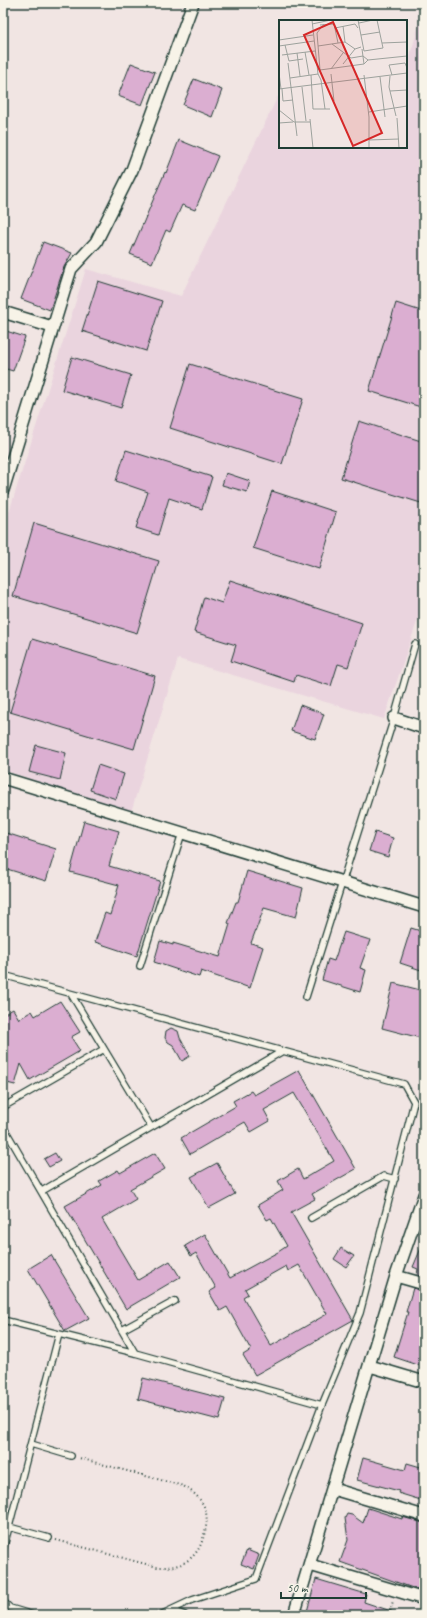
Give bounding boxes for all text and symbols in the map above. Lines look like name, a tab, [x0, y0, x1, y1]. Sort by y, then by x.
inset map	[279, 20, 407, 148]
scale bar	[281, 1574, 366, 1600]
text: 50 m	[287, 1580, 309, 1596]

